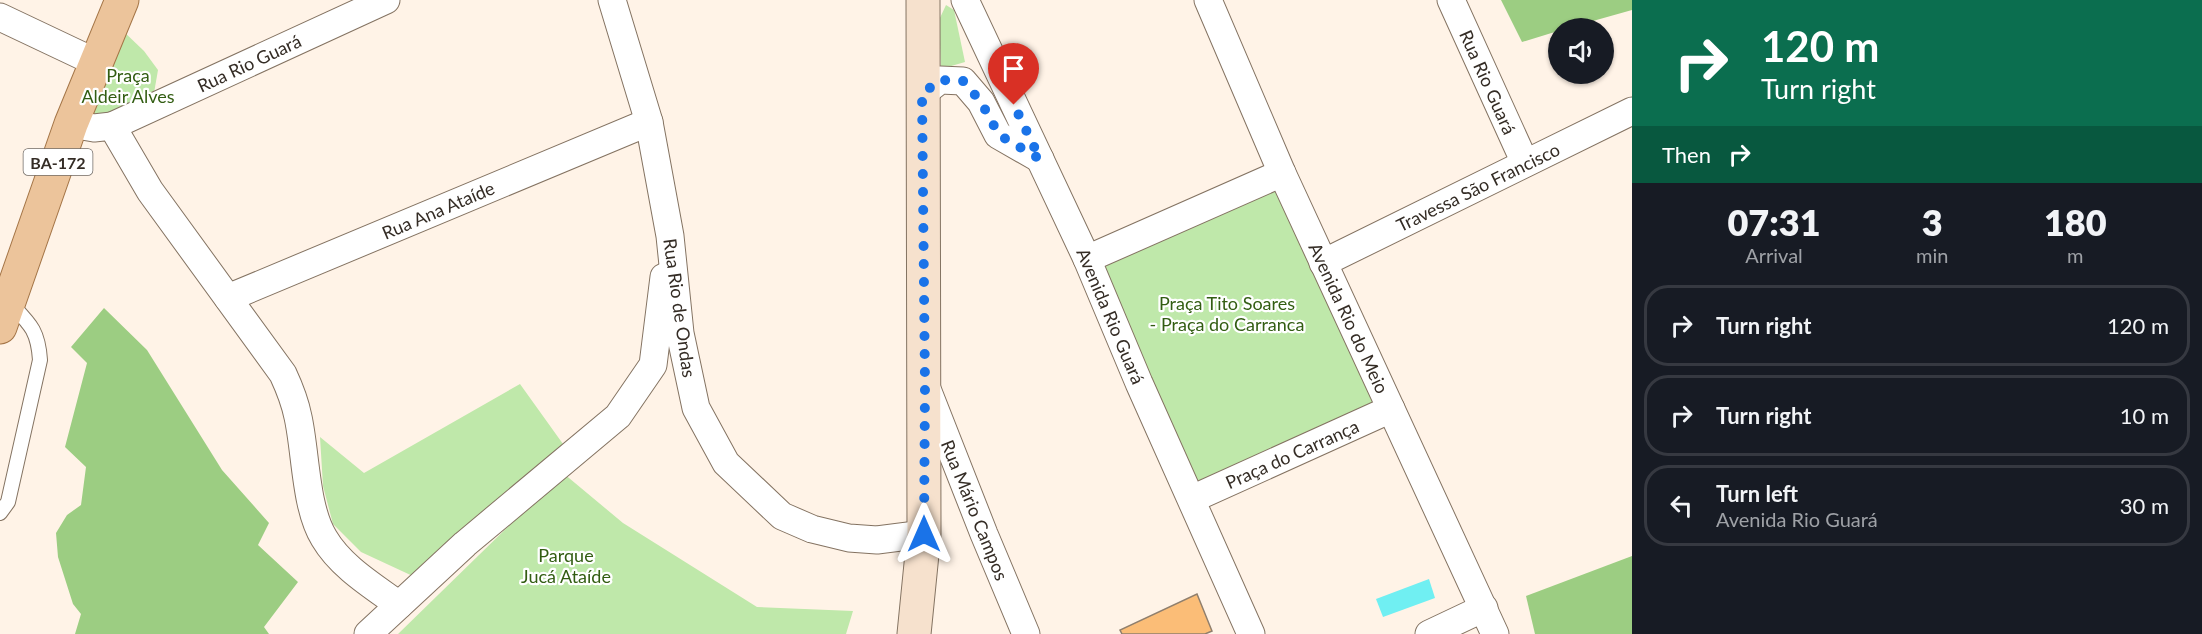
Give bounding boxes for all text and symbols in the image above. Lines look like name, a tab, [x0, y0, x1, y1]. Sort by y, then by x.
map controls	[1548, 18, 1614, 84]
button: sound	[1548, 18, 1614, 84]
text: 120 m	[1761, 21, 1879, 71]
icon: right	[1662, 24, 1740, 102]
street label: Rua Rio Guará	[1455, 26, 1521, 138]
street label: Rua Rio Guará	[194, 29, 304, 97]
pin	[988, 43, 1039, 105]
icon: arrive	[997, 52, 1030, 85]
park label: Praça Aldeir Alves	[81, 64, 175, 107]
text: Turn right	[1761, 72, 1876, 105]
street label: Travessa São Francisco	[1393, 138, 1563, 236]
icon: right	[1723, 138, 1756, 171]
text: Then	[1662, 141, 1711, 168]
road number: BA-172	[23, 149, 92, 175]
street label: Rua Ana Ataíde	[378, 176, 498, 244]
text: 07:31	[1727, 200, 1821, 244]
text: 3	[1922, 200, 1943, 244]
text: 180	[2044, 200, 2107, 244]
street label: Rua Rio de Ondas	[659, 237, 701, 379]
street label: Avenida Rio do Meio	[1304, 239, 1394, 397]
text: Arrival	[1745, 243, 1803, 267]
text: min	[1916, 243, 1948, 267]
text: m	[2067, 243, 2083, 267]
street label: Avenida Rio Guará	[1072, 245, 1150, 387]
park label: Praça Tito Soares - Praça do Carranca	[1150, 292, 1304, 335]
icon: right	[1665, 309, 1698, 342]
text: Turn right	[1716, 312, 1811, 339]
text: 120 m	[2107, 312, 2169, 339]
icon: right	[1665, 399, 1698, 432]
text: Turn right	[1716, 402, 1811, 429]
text: 10 m	[2120, 402, 2169, 429]
street label: Praça do Carrança	[1222, 415, 1362, 493]
street label: Rua Mário Campos	[937, 437, 1013, 584]
text: Turn left	[1716, 480, 1798, 507]
icon: left	[1665, 489, 1698, 522]
text: 30 m	[2120, 492, 2169, 519]
position arrow	[892, 502, 956, 566]
text: Avenida Rio Guará	[1716, 507, 1878, 531]
park label: Parque Jucá Ataíde	[521, 544, 611, 587]

